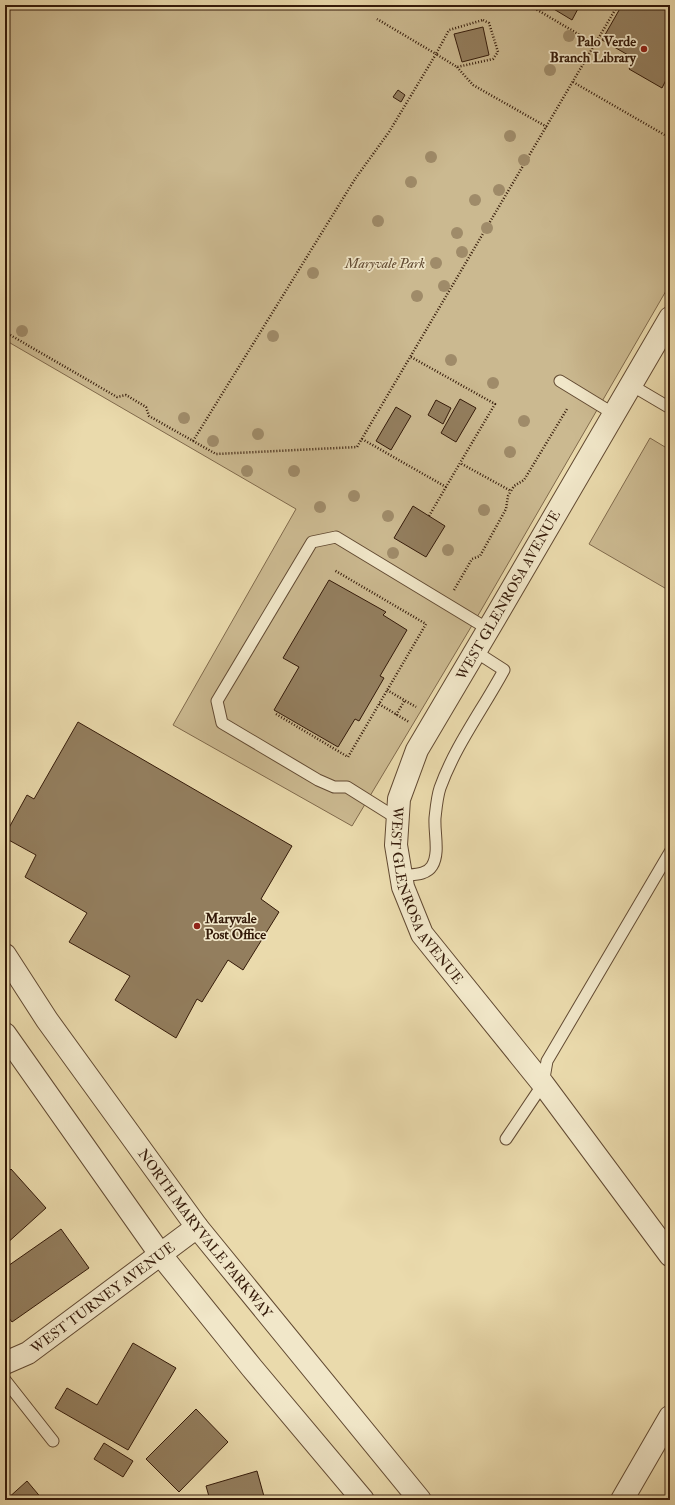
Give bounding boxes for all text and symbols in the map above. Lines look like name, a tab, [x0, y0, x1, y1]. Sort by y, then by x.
place label: Palo Verde Branch Library	[550, 33, 637, 67]
marker: Palo Verde Branch Library	[639, 44, 649, 54]
park label: Maryvale Park	[344, 255, 425, 272]
street label: WEST GLENROSA AVENUE	[452, 507, 564, 684]
street label: WEST GLENROSA AVENUE	[387, 805, 467, 987]
place label: Maryvale Post Office	[204, 910, 266, 943]
marker: Maryvale Post Office	[192, 921, 202, 931]
street label: NORTH MARYVALE PARKWAY	[134, 1146, 276, 1322]
street label: WEST TURNEY AVENUE	[27, 1239, 178, 1358]

